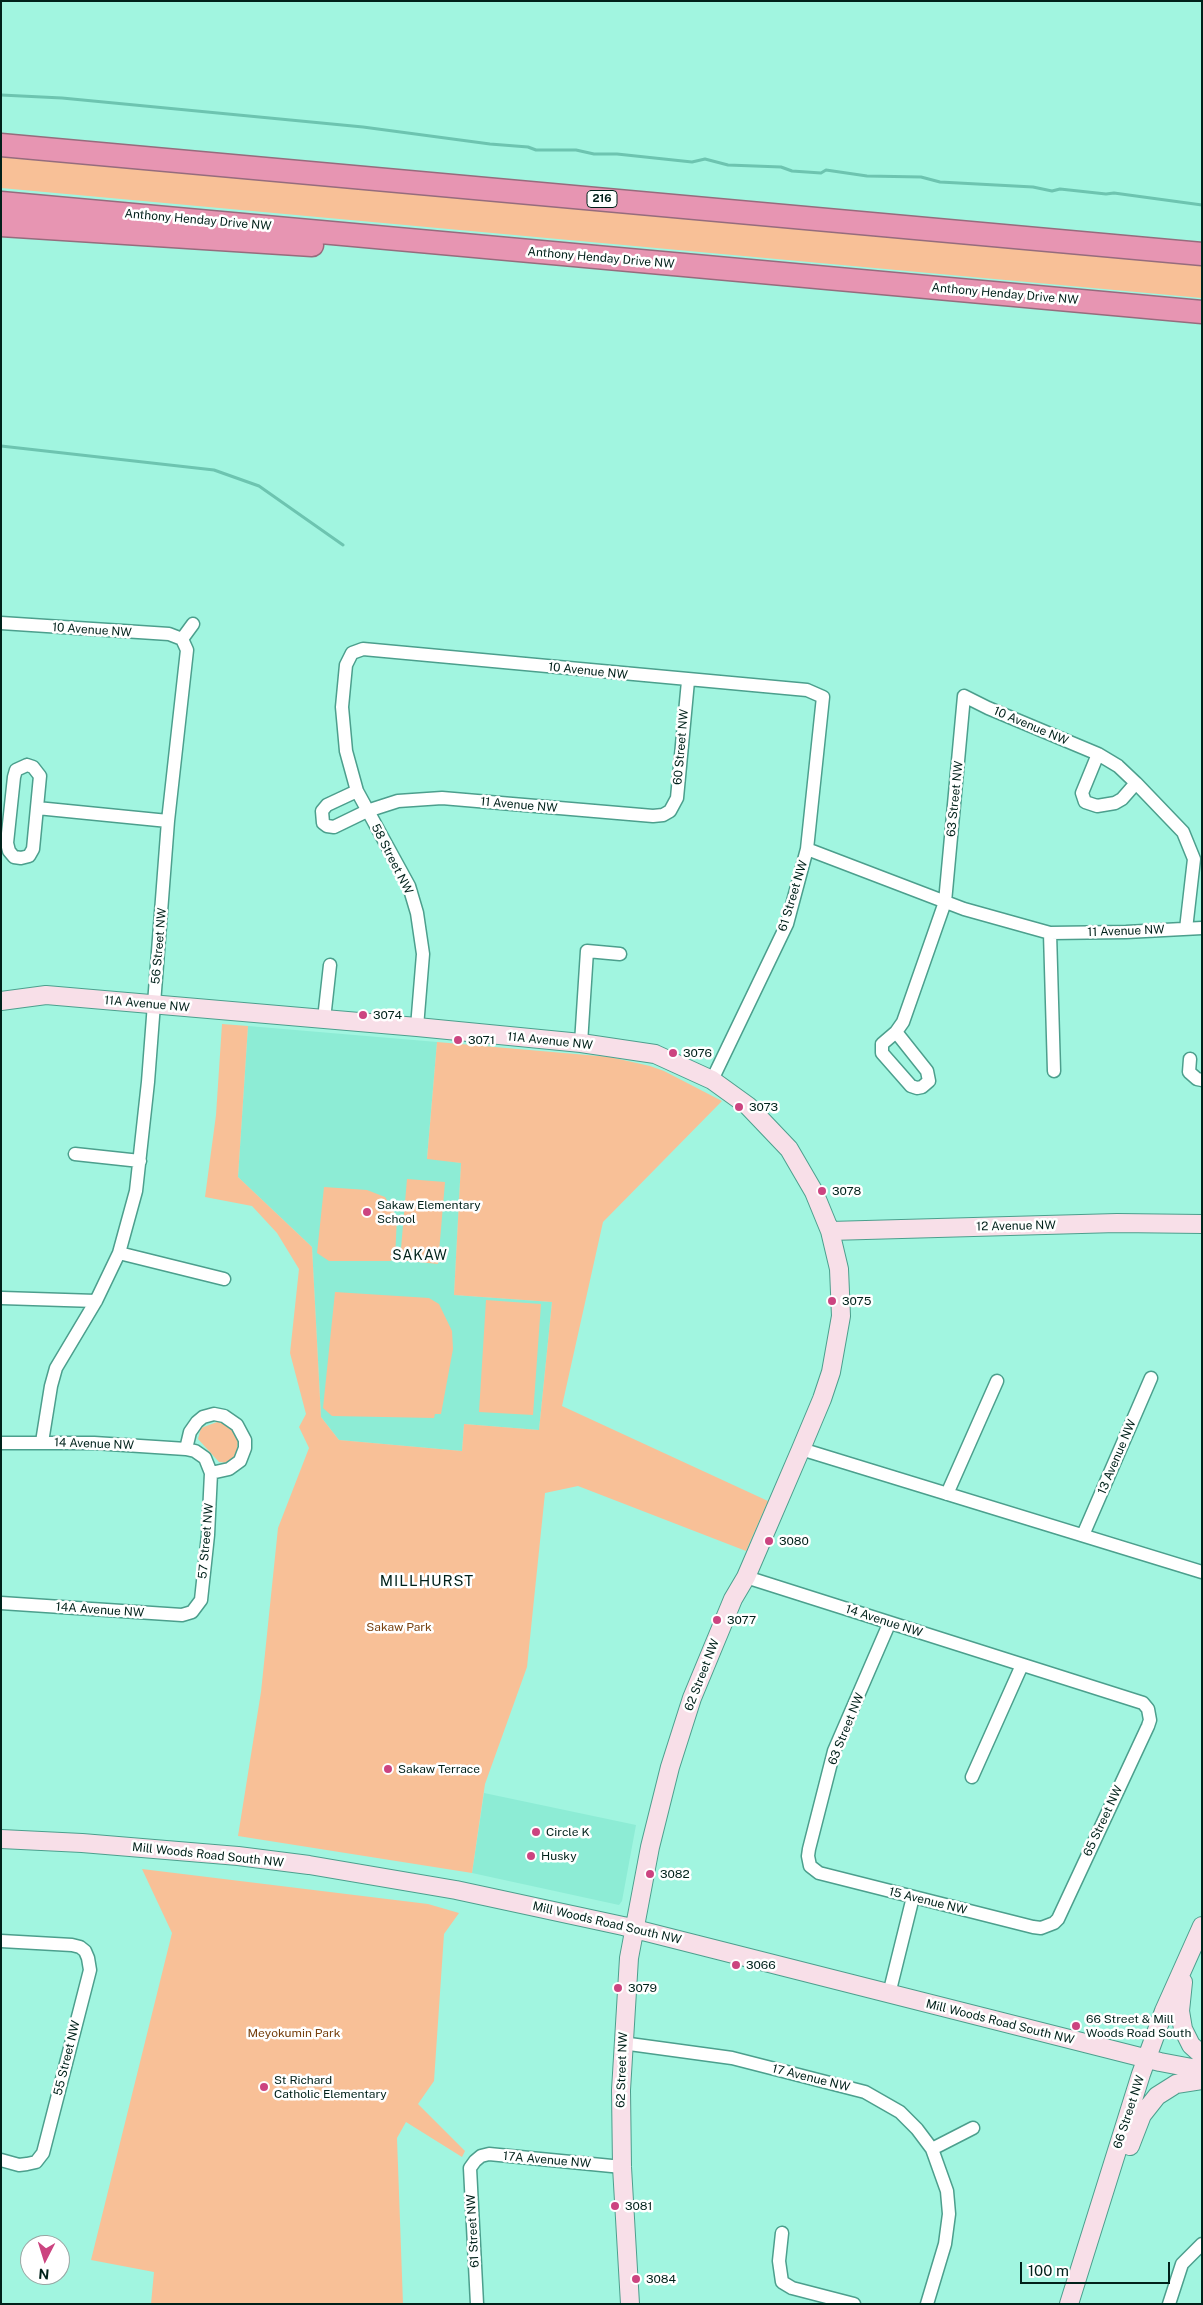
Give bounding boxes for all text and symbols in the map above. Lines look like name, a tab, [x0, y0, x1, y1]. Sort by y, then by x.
road number: 216	[587, 190, 617, 208]
street label: Anthony Henday Drive NW	[124, 206, 272, 234]
street label: Anthony Henday Drive NW	[527, 244, 675, 272]
street label: Anthony Henday Drive NW	[931, 280, 1079, 308]
street label: 10 Avenue NW	[52, 620, 132, 640]
street label: 10 Avenue NW	[548, 660, 628, 682]
street label: 10 Avenue NW	[991, 704, 1071, 748]
street label: 60 Street NW	[671, 708, 691, 786]
street label: 63 Street NW	[944, 760, 966, 838]
street label: 11 Avenue NW	[480, 794, 558, 816]
street label: 58 Street NW	[368, 822, 416, 896]
street label: 61 Street NW	[775, 859, 811, 933]
street label: 56 Street NW	[148, 907, 170, 985]
street label: 11 Avenue NW	[1087, 922, 1165, 940]
street label: 11A Avenue NW	[104, 993, 190, 1015]
place label: 3074	[373, 1008, 402, 1022]
marker: 3074	[357, 1009, 369, 1021]
street label: 11A Avenue NW	[507, 1029, 593, 1053]
place label: 3071	[468, 1033, 495, 1047]
marker: 3071	[452, 1034, 464, 1046]
place label: 3076	[683, 1046, 712, 1060]
marker: 3076	[667, 1047, 679, 1059]
place label: 3073	[749, 1100, 778, 1114]
marker: 3073	[733, 1101, 745, 1113]
place label: 3078	[832, 1184, 861, 1198]
marker: 3078	[816, 1185, 828, 1197]
place label: Sakaw Elementary School	[377, 1198, 481, 1226]
marker: Sakaw Elementary School	[361, 1206, 373, 1218]
street label: 12 Avenue NW	[976, 1218, 1056, 1234]
district label: SAKAW	[392, 1248, 448, 1264]
place label: 3075	[842, 1294, 871, 1308]
marker: 3075	[826, 1295, 838, 1307]
street label: 13 Avenue NW	[1095, 1417, 1139, 1497]
street label: 14 Avenue NW	[54, 1435, 134, 1453]
street label: 57 Street NW	[196, 1502, 216, 1580]
place label: 3080	[779, 1534, 809, 1548]
marker: 3080	[763, 1535, 775, 1547]
district label: MILLHURST	[379, 1572, 475, 1590]
street label: 14A Avenue NW	[55, 1600, 145, 1620]
street label: 14 Avenue NW	[844, 1602, 924, 1640]
place label: 3077	[727, 1613, 756, 1627]
marker: 3077	[711, 1614, 723, 1626]
park label: Sakaw Park	[366, 1620, 432, 1634]
street label: 62 Street NW	[682, 1637, 722, 1713]
street label: 63 Street NW	[825, 1691, 867, 1767]
place label: Sakaw Terrace	[398, 1762, 480, 1776]
marker: Sakaw Terrace	[382, 1763, 394, 1775]
street label: 65 Street NW	[1080, 1783, 1126, 1859]
place label: Circle K	[546, 1825, 590, 1839]
marker: Circle K	[530, 1826, 542, 1838]
street label: Mill Woods Road South NW	[131, 1840, 285, 1870]
place label: Husky	[541, 1849, 577, 1863]
marker: Husky	[525, 1850, 537, 1862]
place label: 3082	[660, 1867, 690, 1881]
marker: 3082	[644, 1868, 656, 1880]
street label: 15 Avenue NW	[887, 1884, 969, 1918]
street label: Mill Woods Road South NW	[531, 1899, 683, 1947]
place label: 3066	[746, 1958, 776, 1972]
marker: 3066	[730, 1959, 742, 1971]
place label: 3079	[628, 1981, 657, 1995]
marker: 3079	[612, 1982, 624, 1994]
street label: Mill Woods Road South NW	[924, 1997, 1076, 2047]
place label: 66 Street & Mill Woods Road South	[1086, 2012, 1191, 2040]
street label: 55 Street NW	[51, 2019, 83, 2097]
marker: 66 Street & Mill Woods Road South	[1070, 2020, 1082, 2032]
park label: Meyokumin Park	[248, 2026, 340, 2040]
street label: 62 Street NW	[613, 2032, 631, 2108]
street label: 17 Avenue NW	[771, 2061, 851, 2095]
place label: St Richard Catholic Elementary	[274, 2073, 387, 2101]
street label: 66 Street NW	[1110, 2074, 1148, 2150]
marker: St Richard Catholic Elementary	[258, 2081, 270, 2093]
street label: 17A Avenue NW	[502, 2149, 592, 2171]
street label: 61 Street NW	[464, 2194, 482, 2268]
place label: 3081	[625, 2199, 652, 2213]
marker: 3081	[609, 2200, 621, 2212]
north arrow	[20, 2235, 70, 2285]
scale bar	[1023, 2252, 1173, 2284]
text: 100 m	[1028, 2262, 1069, 2279]
text: N	[38, 2266, 50, 2282]
place label: 3084	[646, 2272, 676, 2286]
marker: 3084	[630, 2273, 642, 2285]

